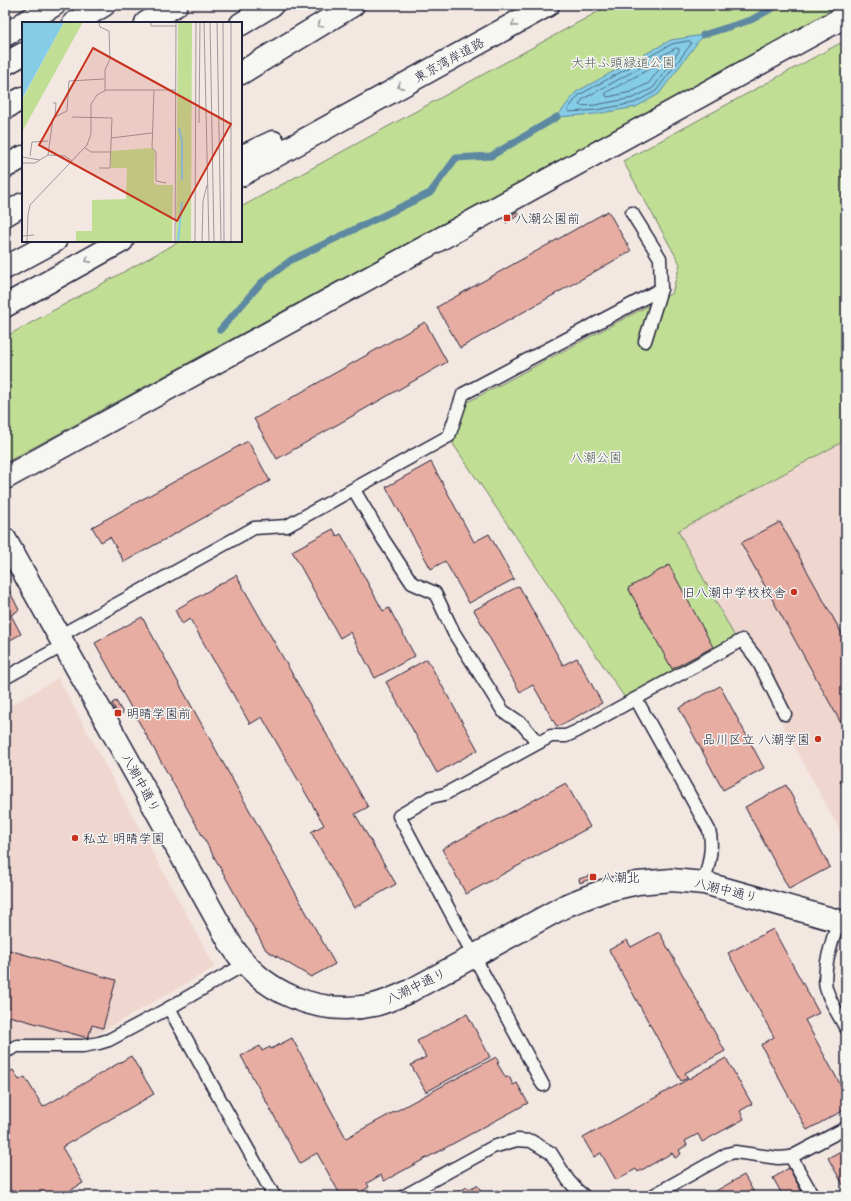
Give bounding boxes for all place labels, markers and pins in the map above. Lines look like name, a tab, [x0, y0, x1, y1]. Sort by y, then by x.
place label: 八潮公園前	[515, 207, 580, 230]
marker: 八潮公園前	[502, 213, 512, 223]
place label: 旧八潮中学校校舎	[682, 581, 786, 604]
marker: 旧八潮中学校校舎	[789, 587, 799, 597]
place label: 明晴学園前	[126, 702, 191, 725]
marker: 明晴学園前	[113, 708, 123, 718]
place label: 品川区立 八潮学園	[703, 728, 810, 751]
marker: 品川区立 八潮学園	[813, 734, 823, 744]
place label: 私立 明晴学園	[83, 827, 164, 850]
marker: 私立 明晴学園	[70, 833, 80, 843]
place label: 八潮北	[601, 866, 640, 889]
marker: 八潮北	[588, 872, 598, 882]

